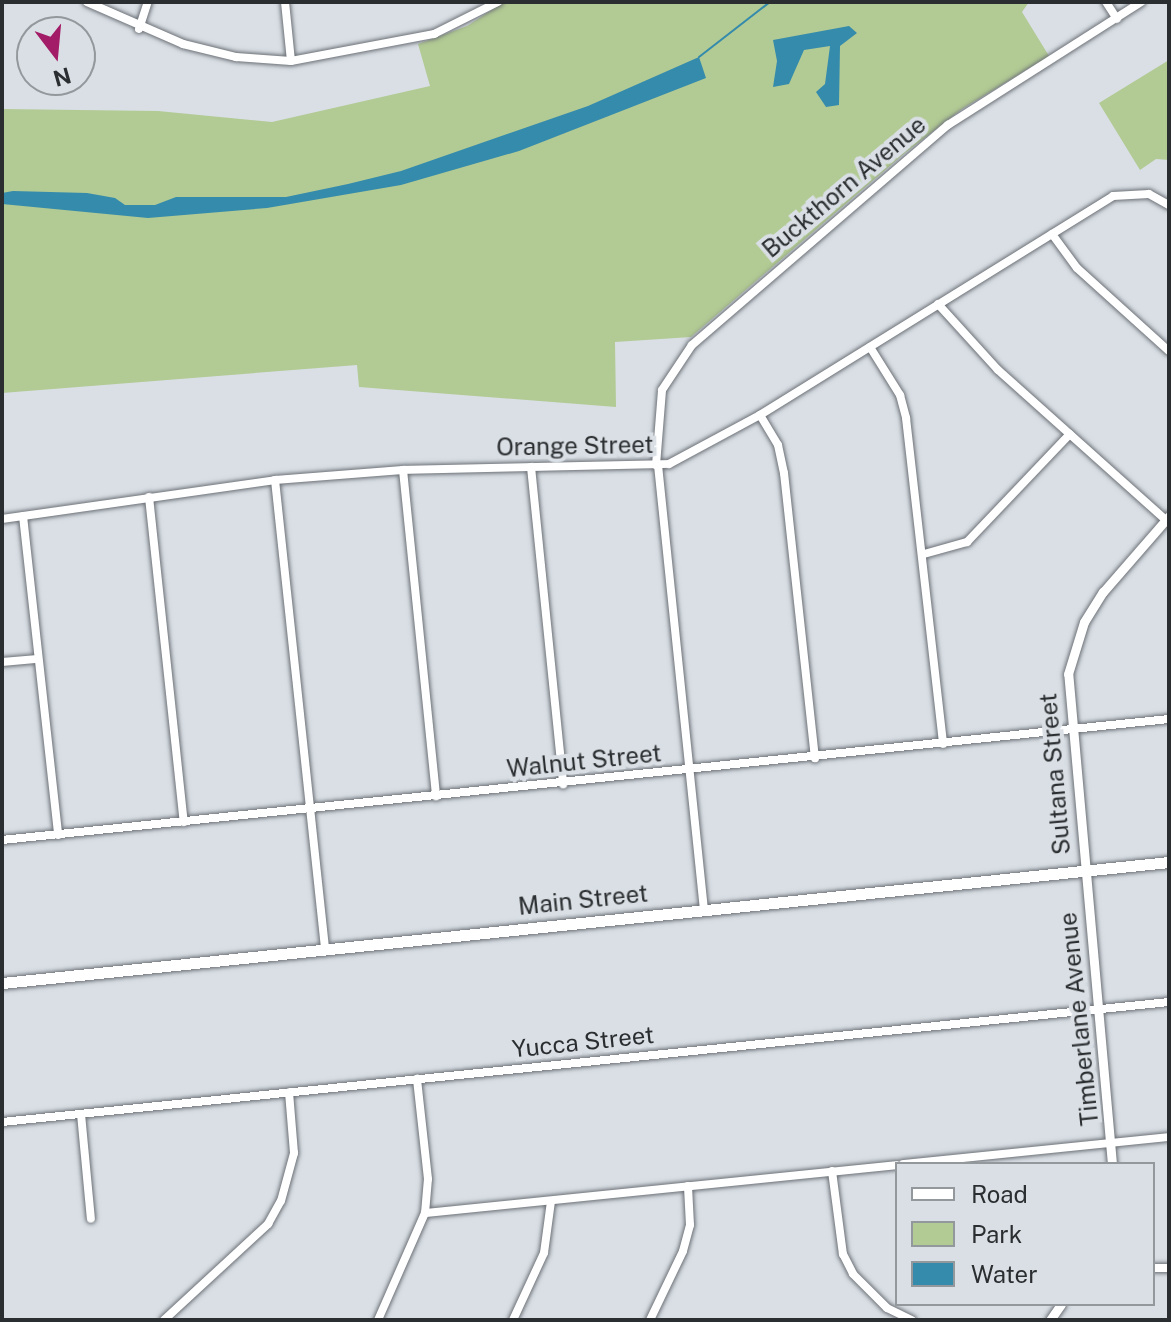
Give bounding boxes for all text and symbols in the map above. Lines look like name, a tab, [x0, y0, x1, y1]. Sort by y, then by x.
north arrow	[16, 16, 96, 96]
text: N	[50, 62, 74, 92]
street label: Buckthorn Avenue	[757, 110, 931, 264]
street label: Orange Street	[496, 430, 654, 462]
street label: Sultana Street	[1034, 692, 1076, 856]
street label: Walnut Street	[505, 739, 663, 783]
street label: Main Street	[517, 879, 649, 921]
street label: Timberlane Avenue	[1053, 911, 1105, 1127]
street label: Yucca Street	[511, 1020, 655, 1064]
legend	[895, 1162, 1155, 1306]
text: Road	[971, 1180, 1028, 1208]
text: Park	[971, 1220, 1022, 1248]
text: Water	[971, 1260, 1038, 1288]

